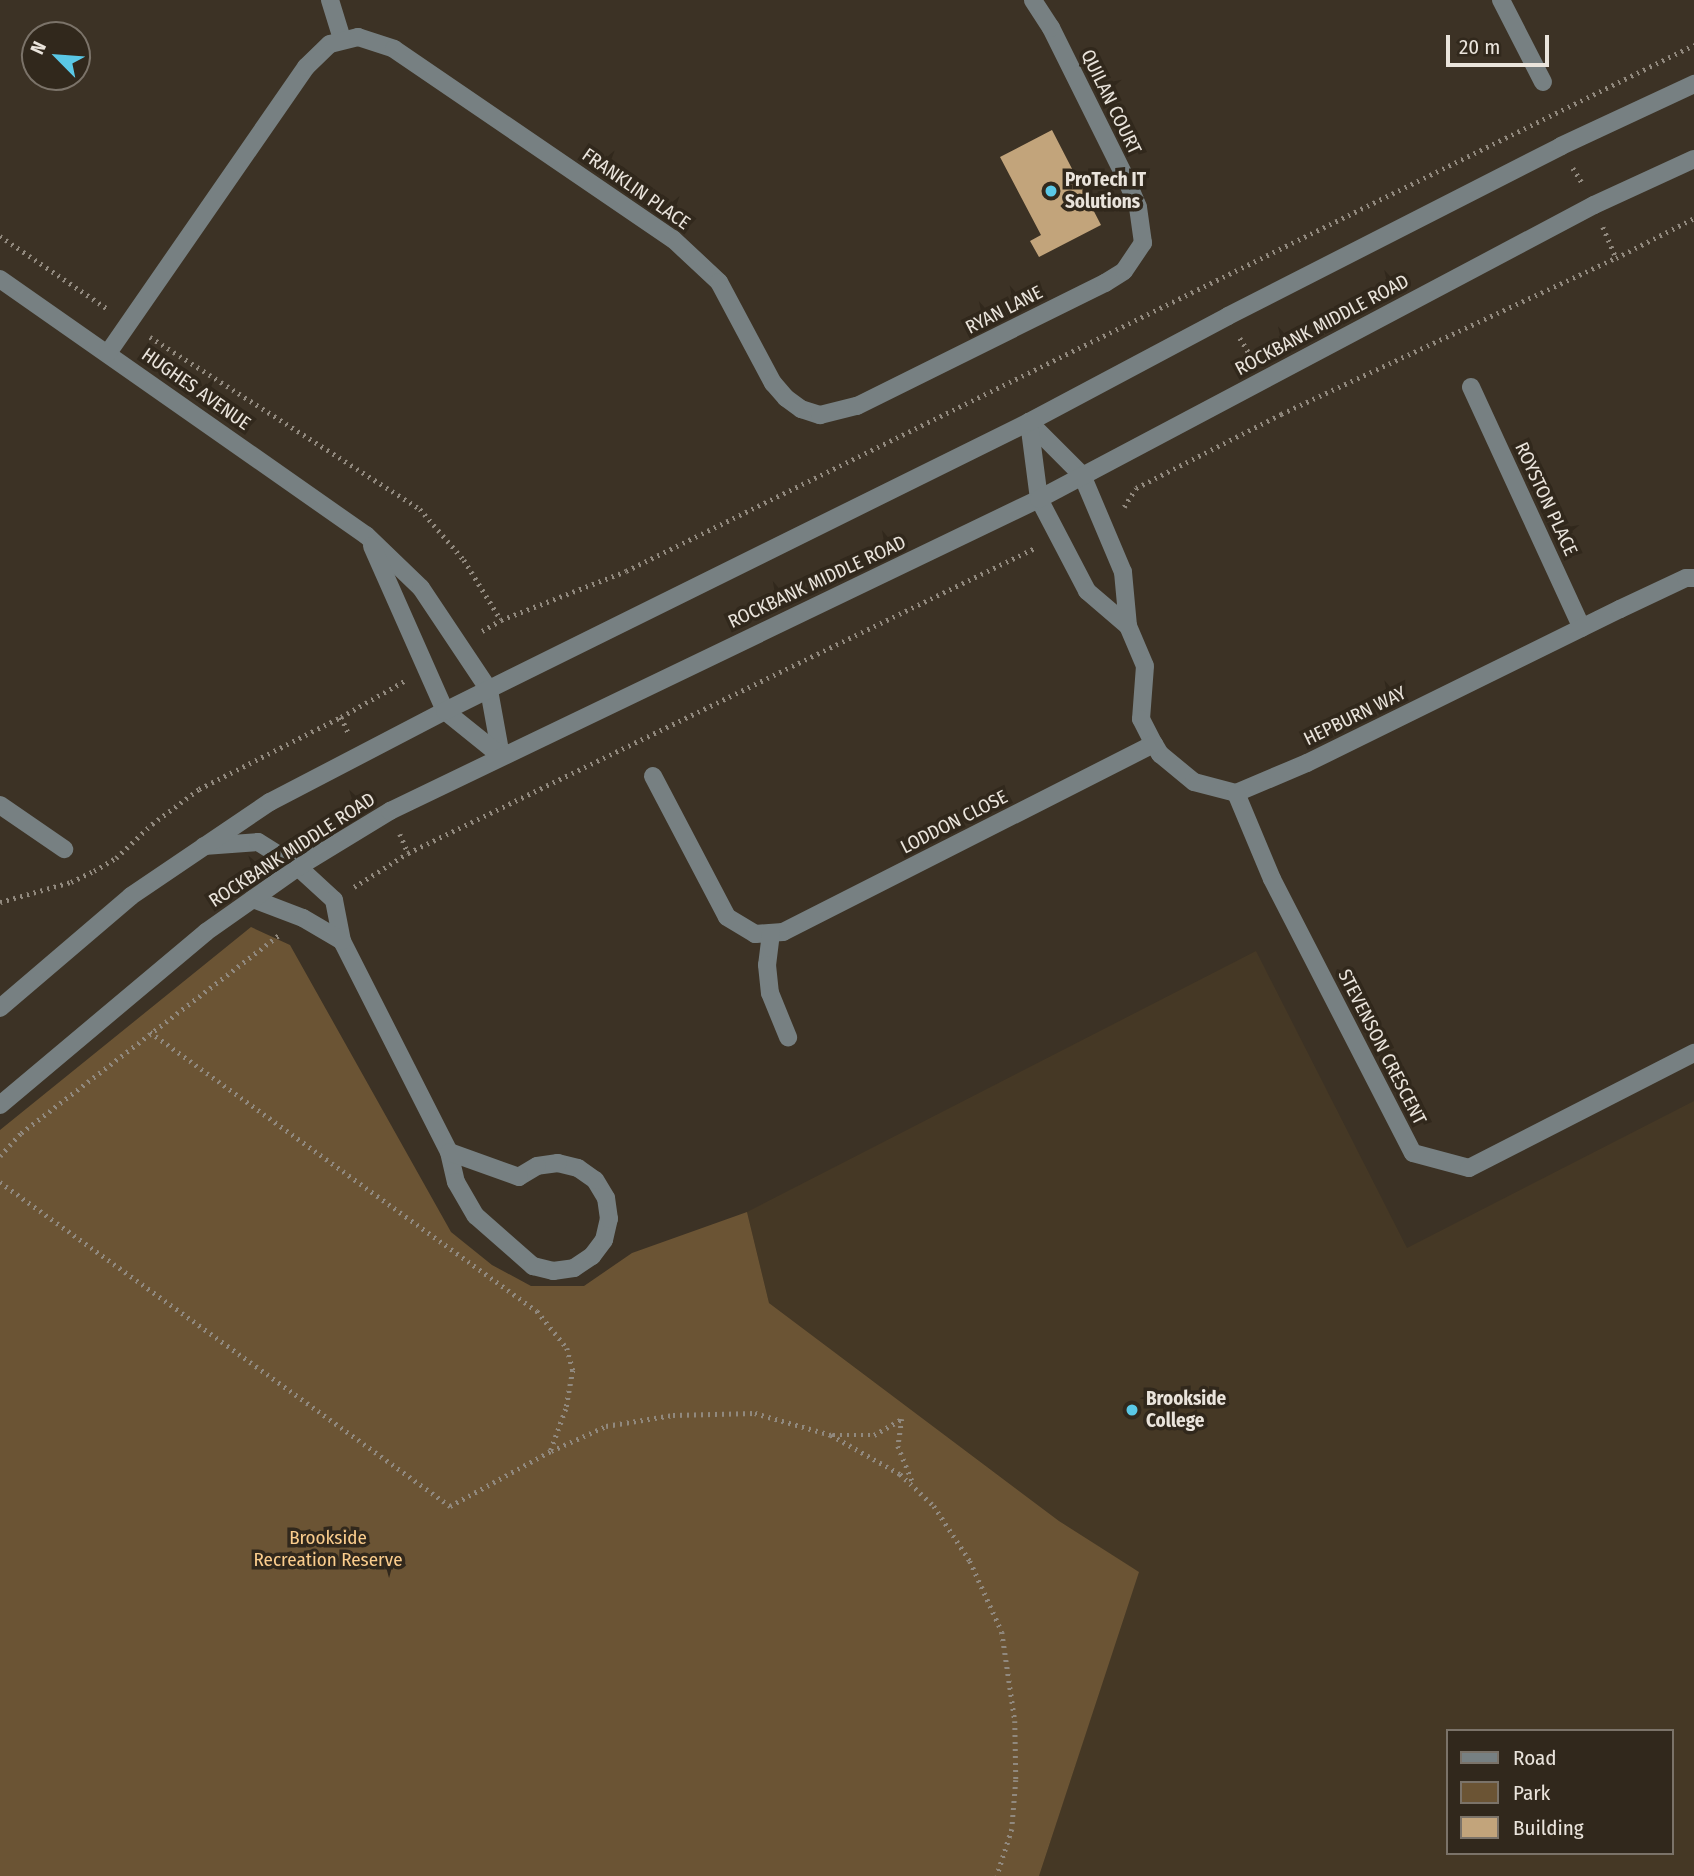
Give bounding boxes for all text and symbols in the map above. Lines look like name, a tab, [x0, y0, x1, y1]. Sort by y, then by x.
north arrow	[21, 21, 91, 91]
scale bar	[1449, 21, 1552, 65]
text: 20 m	[1459, 34, 1500, 60]
text: N	[25, 38, 51, 58]
street label: QUILAN COURT	[1076, 46, 1146, 158]
street label: FRANKLIN PLACE	[578, 143, 694, 235]
place label: ProTech IT Solutions	[1065, 169, 1146, 213]
marker: ProTech IT Solutions	[1043, 183, 1059, 199]
street label: ROCKBANK MIDDLE ROAD	[1231, 270, 1413, 380]
street label: RYAN LANE	[962, 281, 1046, 339]
street label: HUGHES AVENUE	[137, 343, 255, 435]
street label: ROYSTON PLACE	[1510, 439, 1582, 559]
street label: ROCKBANK MIDDLE ROAD	[725, 531, 909, 633]
street label: HEPBURN WAY	[1300, 681, 1410, 751]
street label: LODDON CLOSE	[897, 785, 1011, 859]
street label: ROCKBANK MIDDLE ROAD	[205, 788, 379, 912]
street label: STEVENSON CRESCENT	[1333, 966, 1431, 1128]
place label: Brookside College	[1146, 1388, 1226, 1432]
marker: Brookside College	[1124, 1402, 1140, 1418]
park label: Brookside Recreation Reserve	[253, 1527, 403, 1571]
legend	[1446, 1729, 1673, 1855]
text: Road	[1513, 1745, 1557, 1771]
text: Park	[1513, 1780, 1550, 1806]
text: Building	[1513, 1815, 1584, 1841]

